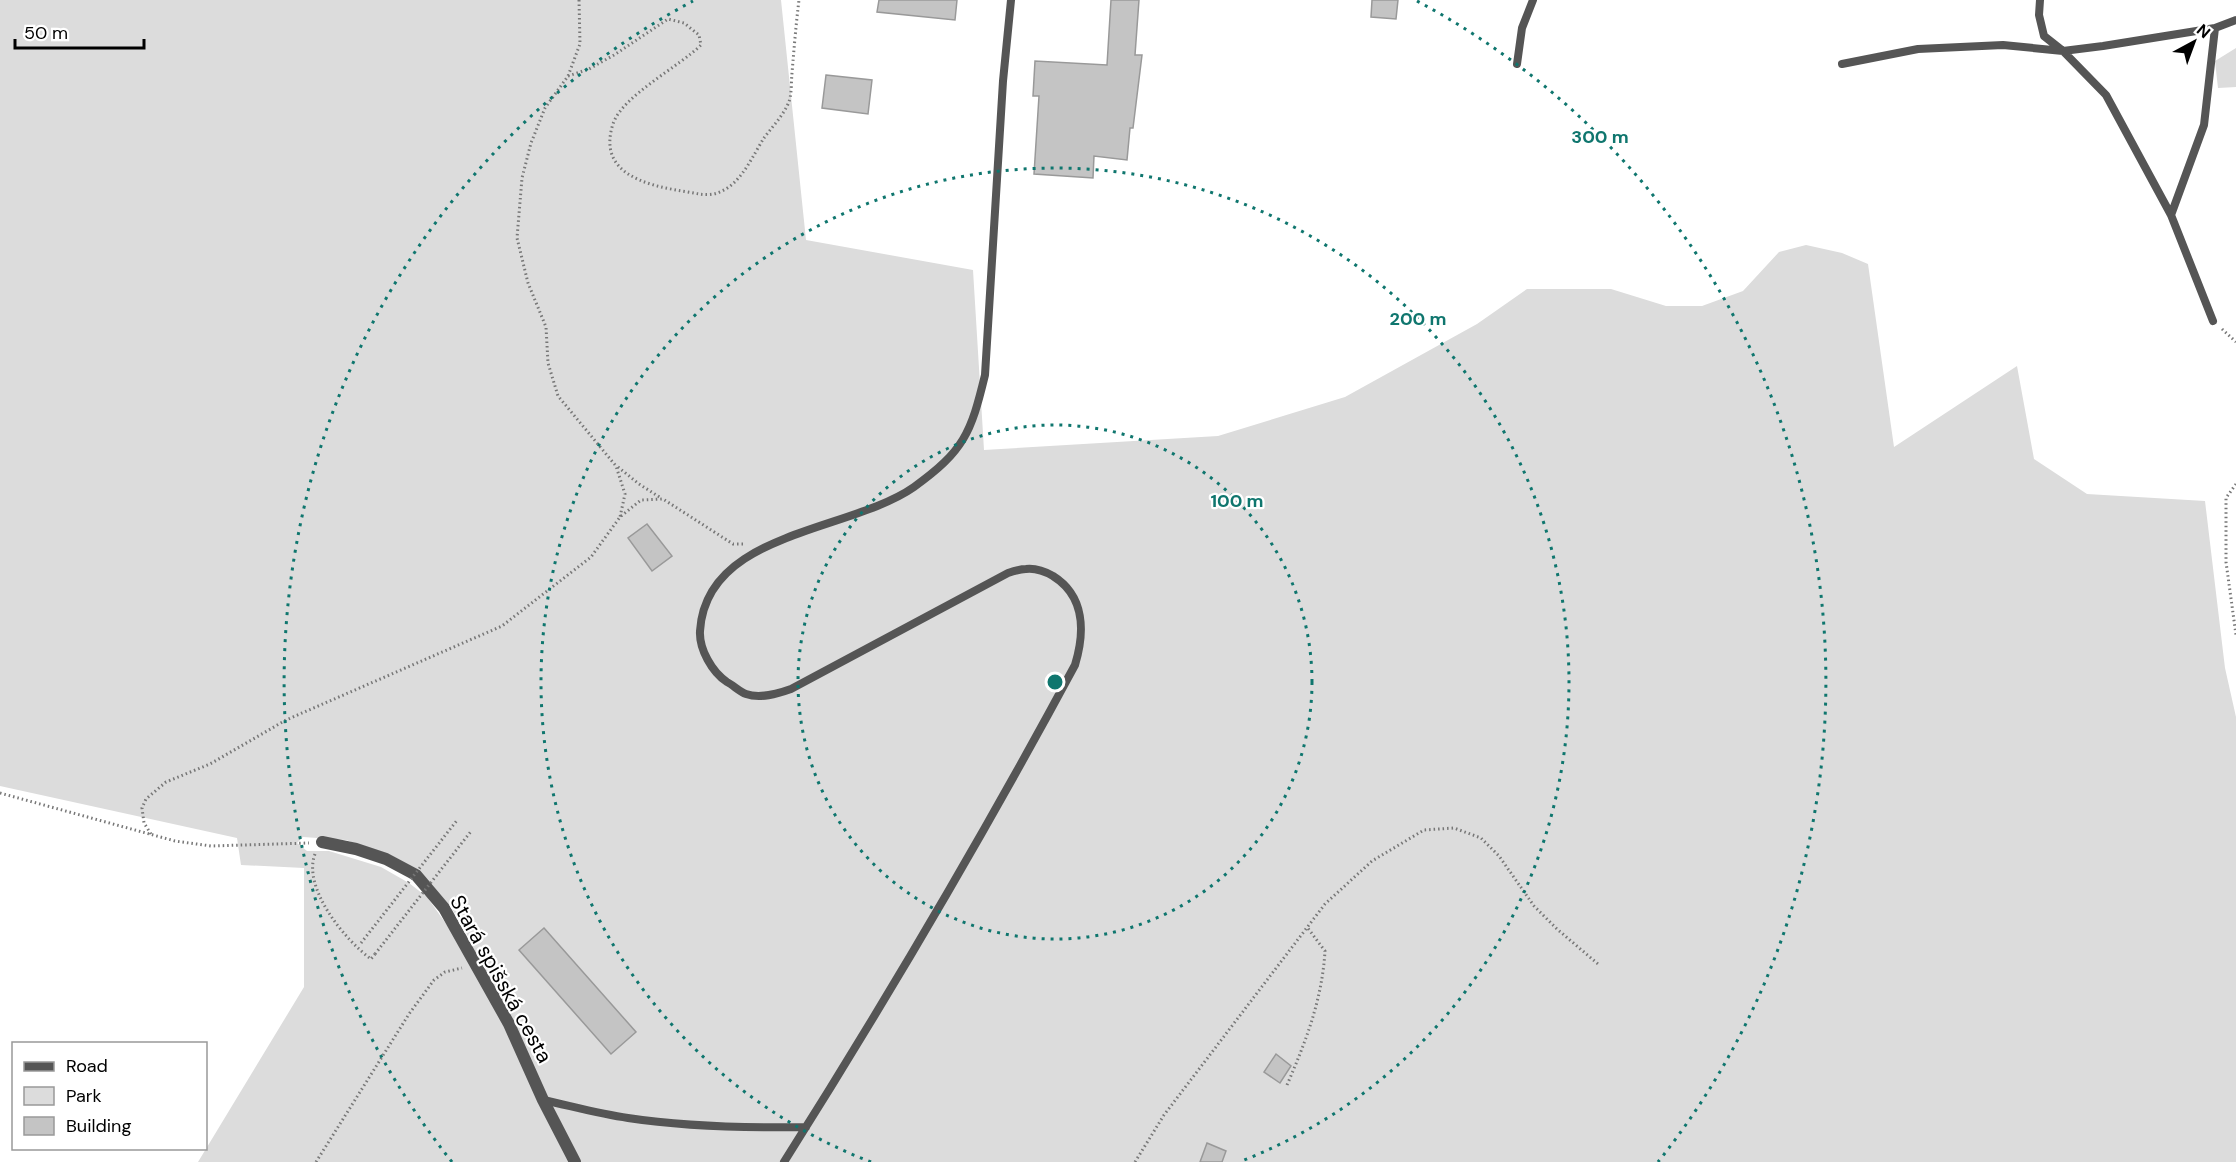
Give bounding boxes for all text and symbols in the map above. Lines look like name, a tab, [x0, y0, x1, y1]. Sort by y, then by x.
scale bar	[15, 12, 144, 50]
north arrow	[2164, 12, 2224, 72]
text: N	[2192, 19, 2215, 43]
text: 50 m	[24, 21, 68, 45]
text: 300 m	[1571, 125, 1629, 149]
text: 200 m	[1390, 307, 1446, 331]
text: 100 m	[1210, 489, 1264, 513]
centre of rings	[1045, 672, 1065, 692]
street label: Stará spišská cesta	[443, 890, 559, 1068]
legend	[12, 1042, 207, 1150]
text: Road	[66, 1054, 108, 1078]
text: Park	[66, 1084, 102, 1108]
text: Building	[66, 1114, 131, 1138]

